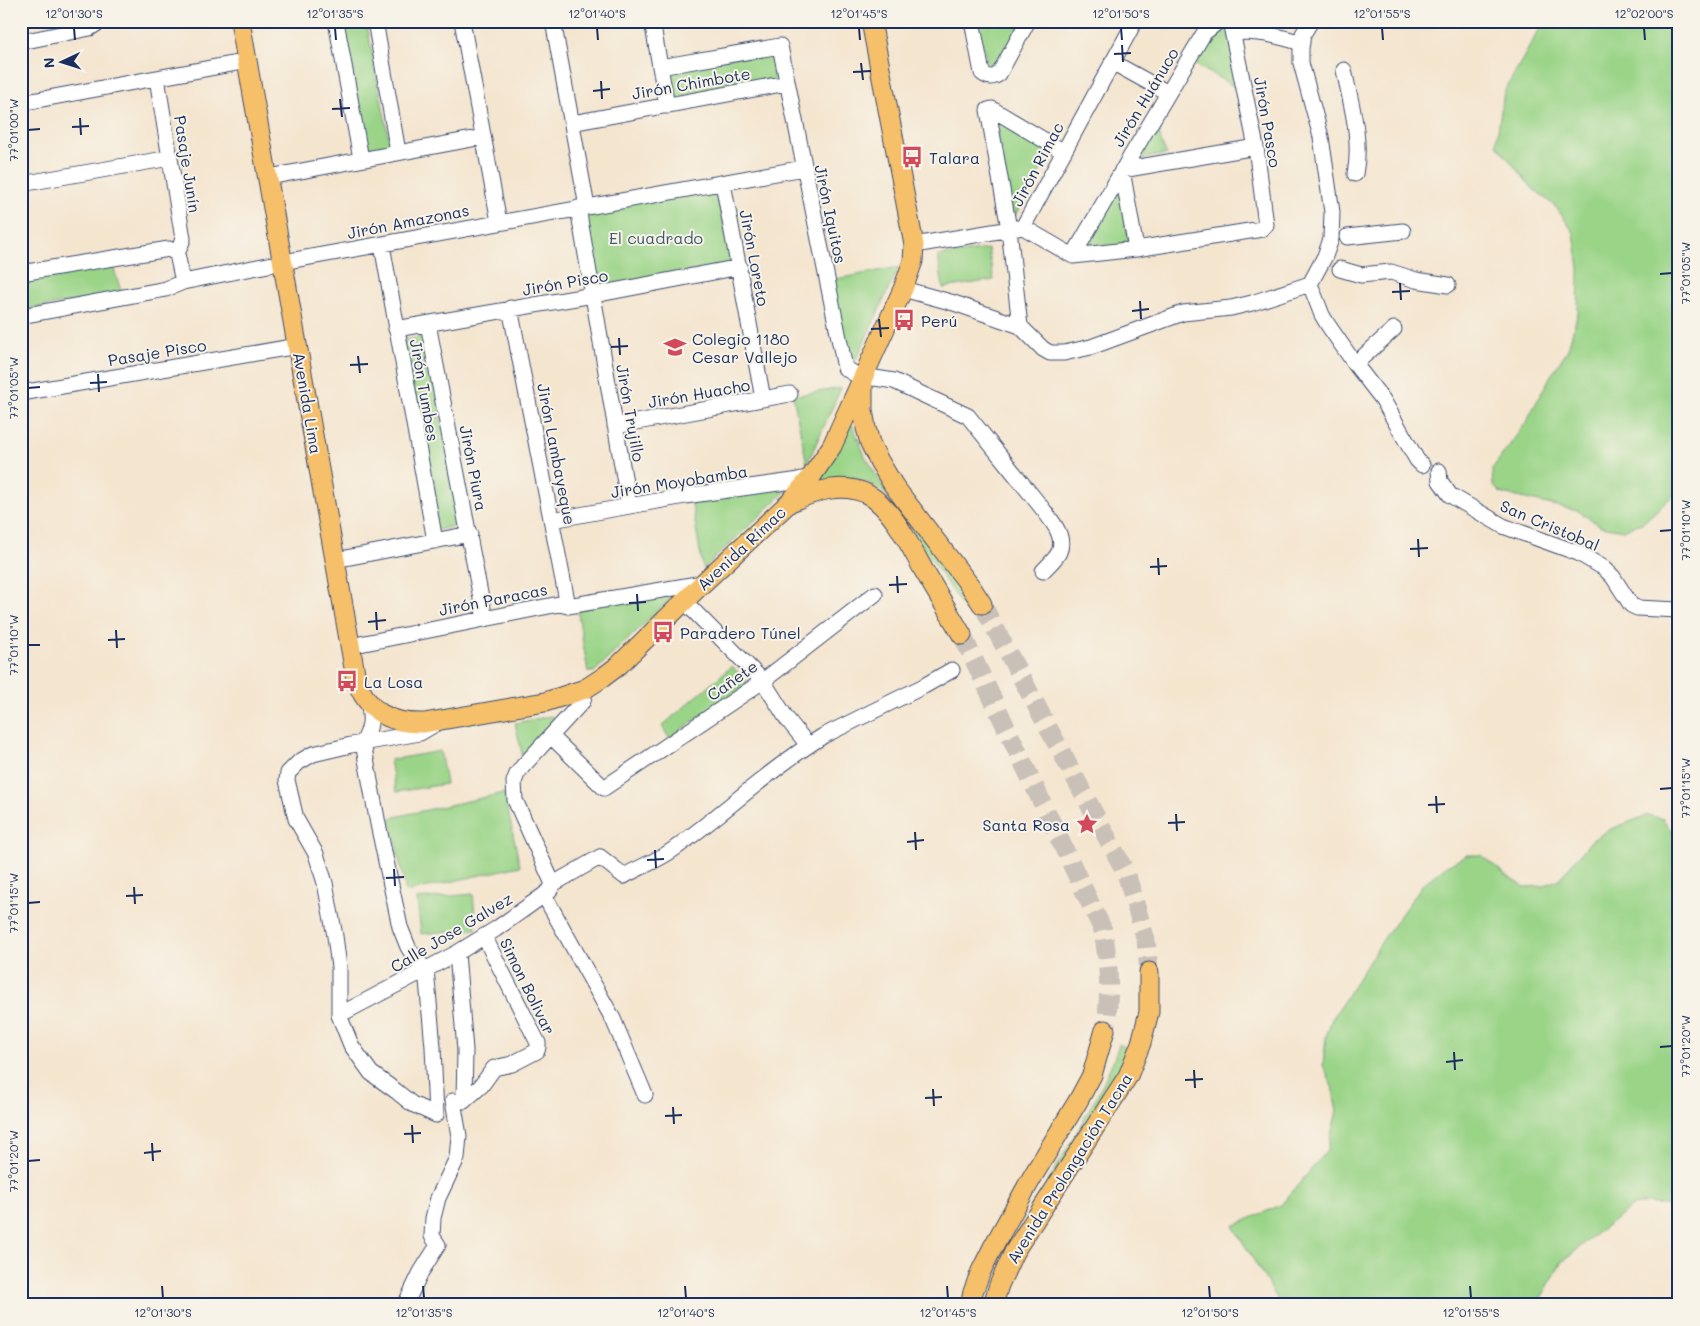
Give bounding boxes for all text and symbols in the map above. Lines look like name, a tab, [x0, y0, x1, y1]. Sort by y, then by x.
text: 12°01'30"S	[45, 5, 103, 21]
text: 12°01'35"S	[306, 5, 364, 21]
text: 12°01'40"S	[568, 5, 626, 21]
text: 12°01'45"S	[830, 5, 888, 21]
text: 12°01'50"S	[1092, 5, 1150, 21]
text: 12°01'55"S	[1353, 5, 1411, 21]
text: 12°02'00"S	[1614, 5, 1674, 21]
north arrow	[38, 38, 88, 88]
street label: Jirón Huánuco	[1107, 44, 1183, 150]
text: N	[39, 57, 58, 69]
street label: Jirón Chimbote	[630, 62, 752, 104]
street label: Jirón Pasco	[1250, 75, 1286, 169]
text: 77°01'00"W	[5, 99, 21, 161]
street label: Pasaje Junín	[170, 114, 206, 214]
street label: Jirón Rimac	[1006, 118, 1068, 210]
bus stop icon: Talara	[899, 144, 925, 170]
place label: Talara	[929, 147, 980, 168]
street label: Jirón Iquitos	[810, 163, 852, 265]
street label: Jirón Amazonas	[345, 199, 471, 243]
street label: Jirón Loreto	[735, 208, 775, 308]
park label: El cuadrado	[609, 227, 703, 248]
text: 77°01'05"W	[1677, 242, 1693, 304]
street label: Jirón Pisco	[521, 264, 609, 300]
bus stop icon: Perú	[891, 307, 917, 333]
place label: Perú	[921, 310, 957, 331]
place label: Colegio 1180 Cesar Vallejo	[692, 328, 797, 367]
street label: Pasaje Pisco	[106, 334, 208, 370]
school or university icon: Colegio 1180 Cesar Vallejo	[662, 334, 688, 360]
street label: Jirón Tumbes	[406, 337, 444, 443]
street label: Avenida Lima	[289, 351, 327, 456]
text: 77°01'05"W	[5, 357, 21, 419]
street label: Jirón Trujillo	[612, 363, 650, 463]
street label: Jirón Huacho	[646, 374, 752, 412]
street label: Jirón Lambayeque	[533, 381, 581, 527]
street label: Jirón Piura	[455, 423, 493, 513]
street label: Jirón Moyobamba	[609, 460, 749, 502]
street label: San Cristobal	[1497, 495, 1603, 555]
text: 77°01'10"W	[1677, 500, 1693, 560]
street label: Avenida Rímac	[692, 501, 790, 595]
street label: Jirón Paracas	[437, 578, 549, 620]
text: 77°01'10"W	[5, 615, 21, 675]
bus stop icon: Paradero Túnel	[650, 619, 676, 645]
place label: Paradero Túnel	[680, 622, 801, 643]
street label: Cañete	[703, 655, 761, 705]
bus stop icon: La Losa	[334, 668, 360, 694]
place label: La Losa	[364, 671, 423, 692]
text: 77°01'15"W	[1677, 758, 1693, 818]
place icon: Santa Rosa	[1074, 811, 1100, 837]
place label: Santa Rosa	[983, 814, 1070, 835]
text: 77°01'15"W	[5, 873, 21, 933]
street label: Calle Jose Galvez	[386, 887, 516, 977]
street label: Simon Bolivar	[496, 934, 560, 1038]
text: 77°01'20"W	[1677, 1015, 1693, 1077]
street label: Avenida Prolongación Tacna	[1002, 1069, 1136, 1267]
text: 77°01'20"W	[5, 1130, 21, 1192]
text: 12°01'30"S	[134, 1304, 192, 1320]
text: 12°01'35"S	[395, 1304, 453, 1320]
text: 12°01'40"S	[657, 1304, 715, 1320]
text: 12°01'45"S	[919, 1304, 977, 1320]
text: 12°01'50"S	[1181, 1304, 1239, 1320]
text: 12°01'55"S	[1442, 1304, 1500, 1320]

